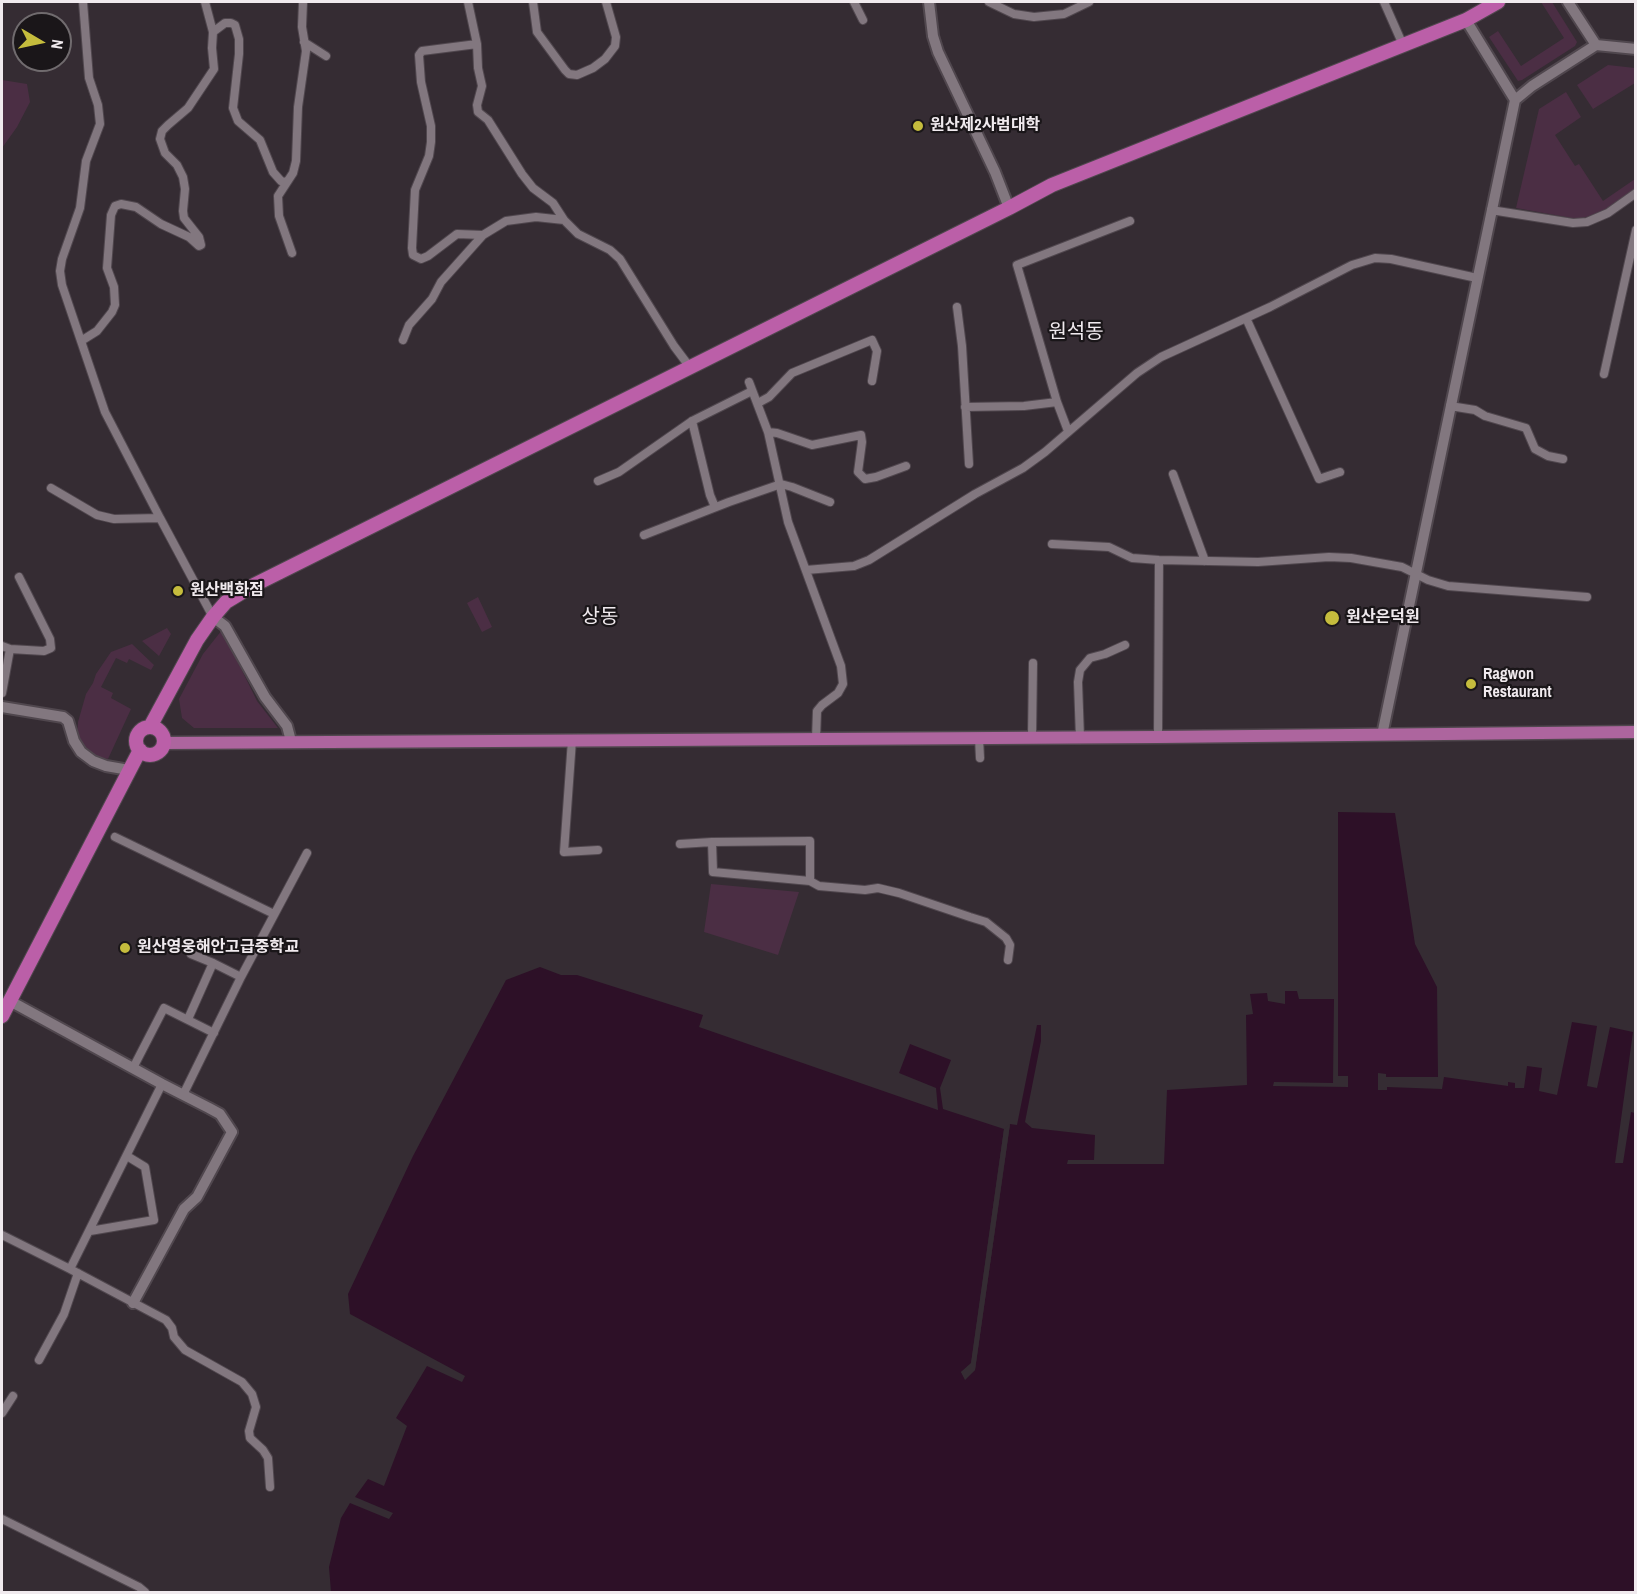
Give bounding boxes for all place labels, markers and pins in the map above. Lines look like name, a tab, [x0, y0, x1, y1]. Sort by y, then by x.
place label: 원산제2사범대학	[930, 116, 1040, 136]
marker: 원산제2사범대학	[911, 119, 925, 133]
place label: 원산백화점	[190, 581, 264, 601]
marker: 원산백화점	[171, 584, 185, 598]
place label: 원산은덕원	[1346, 608, 1420, 628]
marker: 원산은덕원	[1323, 609, 1341, 627]
place label: Ragwon Restaurant	[1483, 665, 1552, 703]
marker: Ragwon Restaurant	[1464, 677, 1478, 691]
place label: 원산영웅해안고급중학교	[137, 938, 299, 958]
marker: 원산영웅해안고급중학교	[118, 941, 132, 955]

